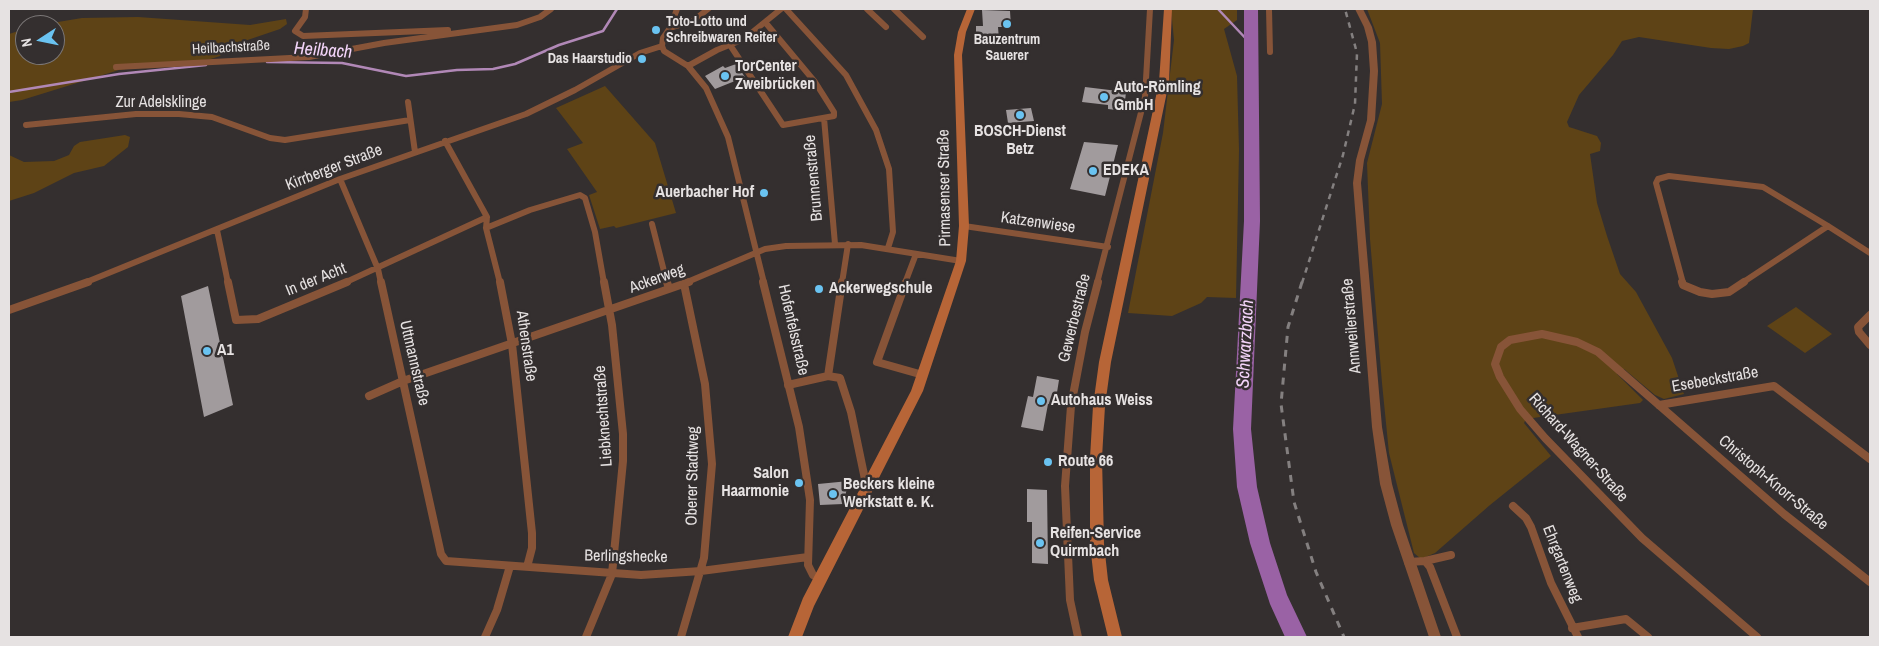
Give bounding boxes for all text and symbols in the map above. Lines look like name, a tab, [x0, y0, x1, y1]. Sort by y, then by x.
place label: Toto-Lotto und Schreibwaren Reiter	[666, 14, 777, 46]
north arrow	[15, 15, 65, 65]
marker: Bauzentrum Sauerer	[1001, 18, 1013, 30]
marker: Toto-Lotto und Schreibwaren Reiter	[650, 24, 662, 36]
place label: Bauzentrum Sauerer	[974, 32, 1040, 64]
text: N	[17, 37, 36, 48]
street label: Heilbachstraße	[192, 38, 270, 58]
water label: Heilbach	[293, 38, 353, 64]
place label: Das Haarstudio	[548, 51, 632, 67]
marker: Das Haarstudio	[636, 53, 648, 65]
place label: TorCenter Zweibrücken	[735, 57, 815, 95]
marker: TorCenter Zweibrücken	[719, 70, 731, 82]
place label: Auto-Römling GmbH	[1114, 78, 1201, 116]
marker: Auto-Römling GmbH	[1098, 91, 1110, 103]
street label: Zur Adelsklinge	[115, 93, 207, 113]
marker: BOSCH-Dienst Betz	[1014, 109, 1026, 121]
place label: BOSCH-Dienst Betz	[974, 122, 1066, 160]
street label: Pirmasenser Straße	[934, 129, 956, 247]
street label: Brunnenstraße	[801, 134, 827, 222]
street label: Kirrberger Straße	[283, 141, 385, 195]
place label: EDEKA	[1103, 161, 1149, 181]
marker: EDEKA	[1087, 165, 1099, 177]
place label: Auerbacher Hof	[656, 183, 754, 203]
marker: Auerbacher Hof	[758, 187, 770, 199]
street label: Katzenwiese	[999, 208, 1077, 238]
street label: In der Acht	[283, 259, 349, 301]
street label: Ackerweg	[627, 260, 687, 298]
street label: Gewerbestraße	[1055, 272, 1095, 364]
street label: Annweilerstraße	[1338, 278, 1366, 374]
place label: Ackerwegschule	[829, 279, 933, 299]
street label: Hofenfelsstraße	[773, 283, 813, 377]
marker: Ackerwegschule	[813, 283, 825, 295]
water label: Schwarzbach	[1233, 299, 1259, 389]
street label: Athenstraße	[512, 309, 540, 383]
street label: Uttmannstraße	[395, 319, 433, 407]
place label: A1	[217, 341, 234, 361]
marker: A1	[201, 345, 213, 357]
street label: Esebeckstraße	[1670, 363, 1760, 397]
street label: Liebknechtstraße	[591, 365, 617, 467]
street label: Richard-Wagner-Straße	[1524, 390, 1632, 506]
place label: Autohaus Weiss	[1051, 391, 1153, 411]
marker: Autohaus Weiss	[1035, 395, 1047, 407]
street label: Oberer Stadtweg	[683, 426, 703, 526]
street label: Christoph-Knorr-Straße	[1714, 432, 1832, 534]
place label: Route 66	[1058, 452, 1113, 472]
marker: Route 66	[1042, 456, 1054, 468]
place label: Salon Haarmonie	[721, 464, 789, 502]
place label: Beckers kleine Werkstatt e. K.	[843, 475, 935, 513]
marker: Salon Haarmonie	[793, 477, 805, 489]
marker: Beckers kleine Werkstatt e. K.	[827, 488, 839, 500]
street label: Ehrgartenweg	[1538, 523, 1586, 605]
place label: Reifen-Service Quirmbach	[1050, 524, 1141, 562]
marker: Reifen-Service Quirmbach	[1034, 537, 1046, 549]
street label: Berlingshecke	[584, 547, 668, 567]

